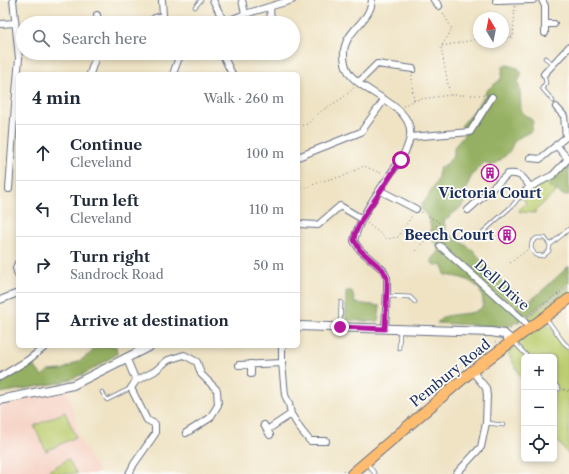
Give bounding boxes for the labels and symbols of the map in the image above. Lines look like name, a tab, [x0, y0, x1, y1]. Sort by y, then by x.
north arrow	[473, 12, 509, 48]
route start	[392, 151, 410, 169]
building icon: Victoria Court	[480, 163, 500, 183]
place label: Victoria Court	[437, 184, 542, 202]
building icon: Beech Court	[497, 225, 517, 245]
place label: Beech Court	[404, 226, 494, 244]
street label: Dell Drive	[471, 256, 533, 314]
route end	[331, 318, 349, 336]
street label: Pembury Road	[406, 335, 494, 411]

